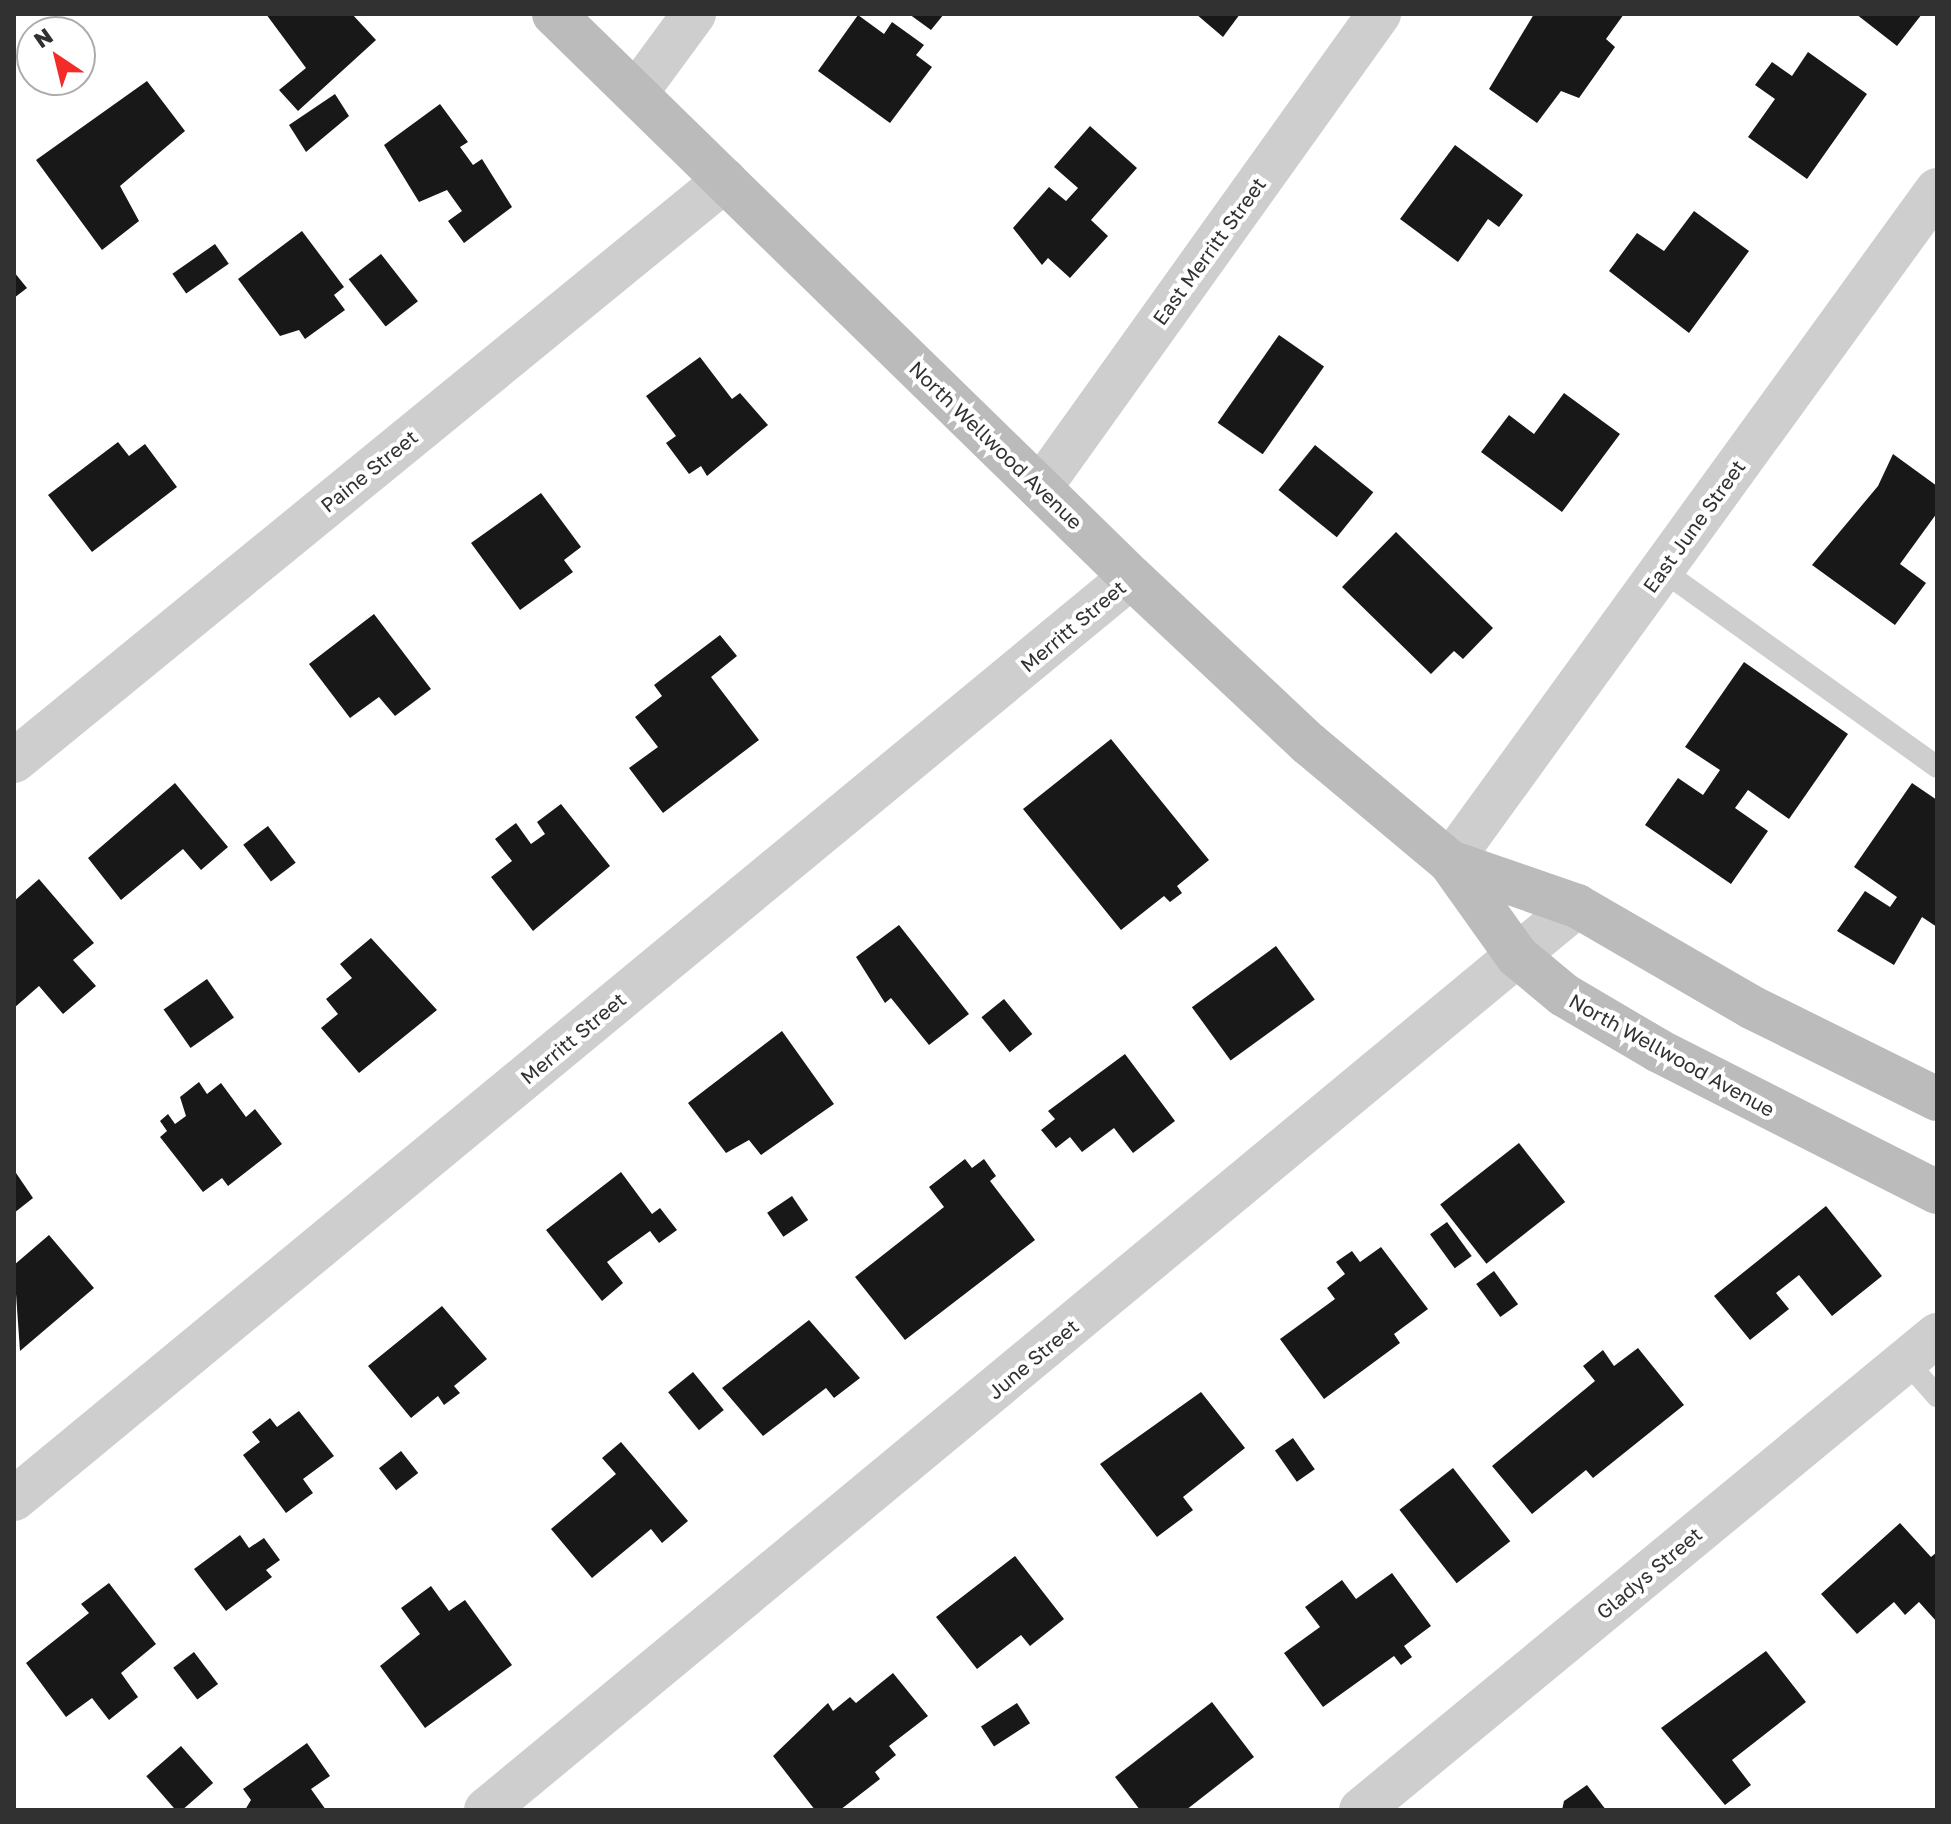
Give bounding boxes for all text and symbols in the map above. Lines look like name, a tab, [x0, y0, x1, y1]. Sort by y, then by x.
north arrow	[16, 16, 96, 96]
text: N	[28, 22, 58, 53]
street label: East Merritt Street	[1147, 172, 1271, 330]
street label: North Wellwood Avenue	[905, 356, 1087, 534]
street label: Paine Street	[316, 425, 422, 517]
street label: East June Street	[1638, 455, 1750, 597]
street label: Merritt Street	[1016, 575, 1130, 677]
street label: Merritt Street	[516, 987, 630, 1089]
street label: North Wellwood Avenue	[1565, 988, 1779, 1122]
street label: June Street	[983, 1314, 1083, 1404]
street label: Gladys Street	[1591, 1522, 1707, 1624]

